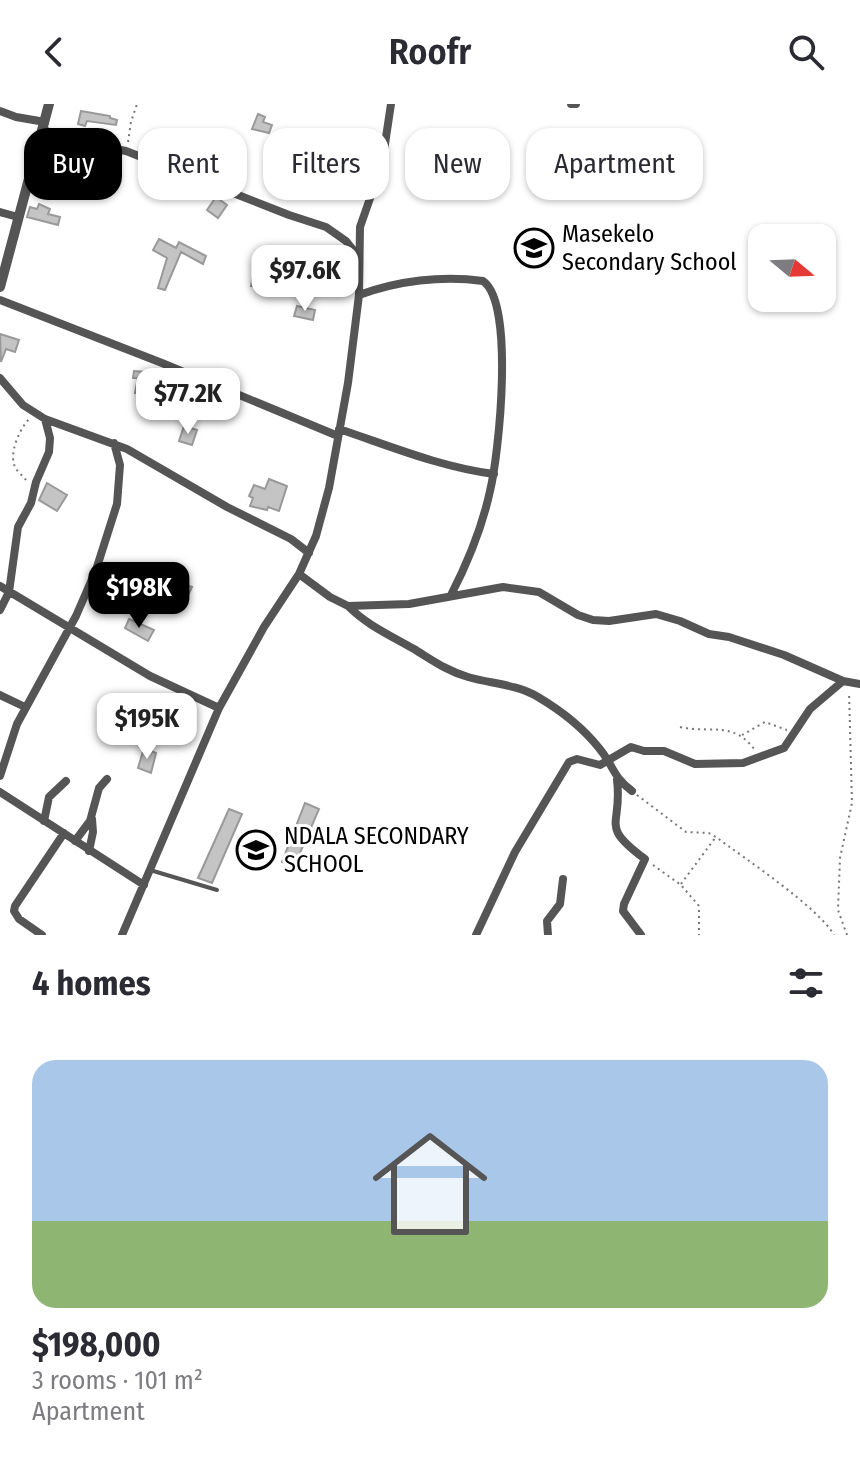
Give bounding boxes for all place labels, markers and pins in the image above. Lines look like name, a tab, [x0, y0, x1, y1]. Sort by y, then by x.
place label: Masekelo Secondary School	[562, 220, 737, 276]
school or university icon: Masekelo Secondary School	[513, 227, 555, 269]
pin: $97.6K	[240, 245, 370, 313]
pin: $77.2K	[123, 368, 253, 436]
pin: $198K	[83, 562, 195, 630]
pin: $195K	[91, 693, 203, 761]
place label: NDALA SECONDARY SCHOOL	[284, 822, 469, 878]
school or university icon: NDALA SECONDARY SCHOOL	[235, 829, 277, 871]

